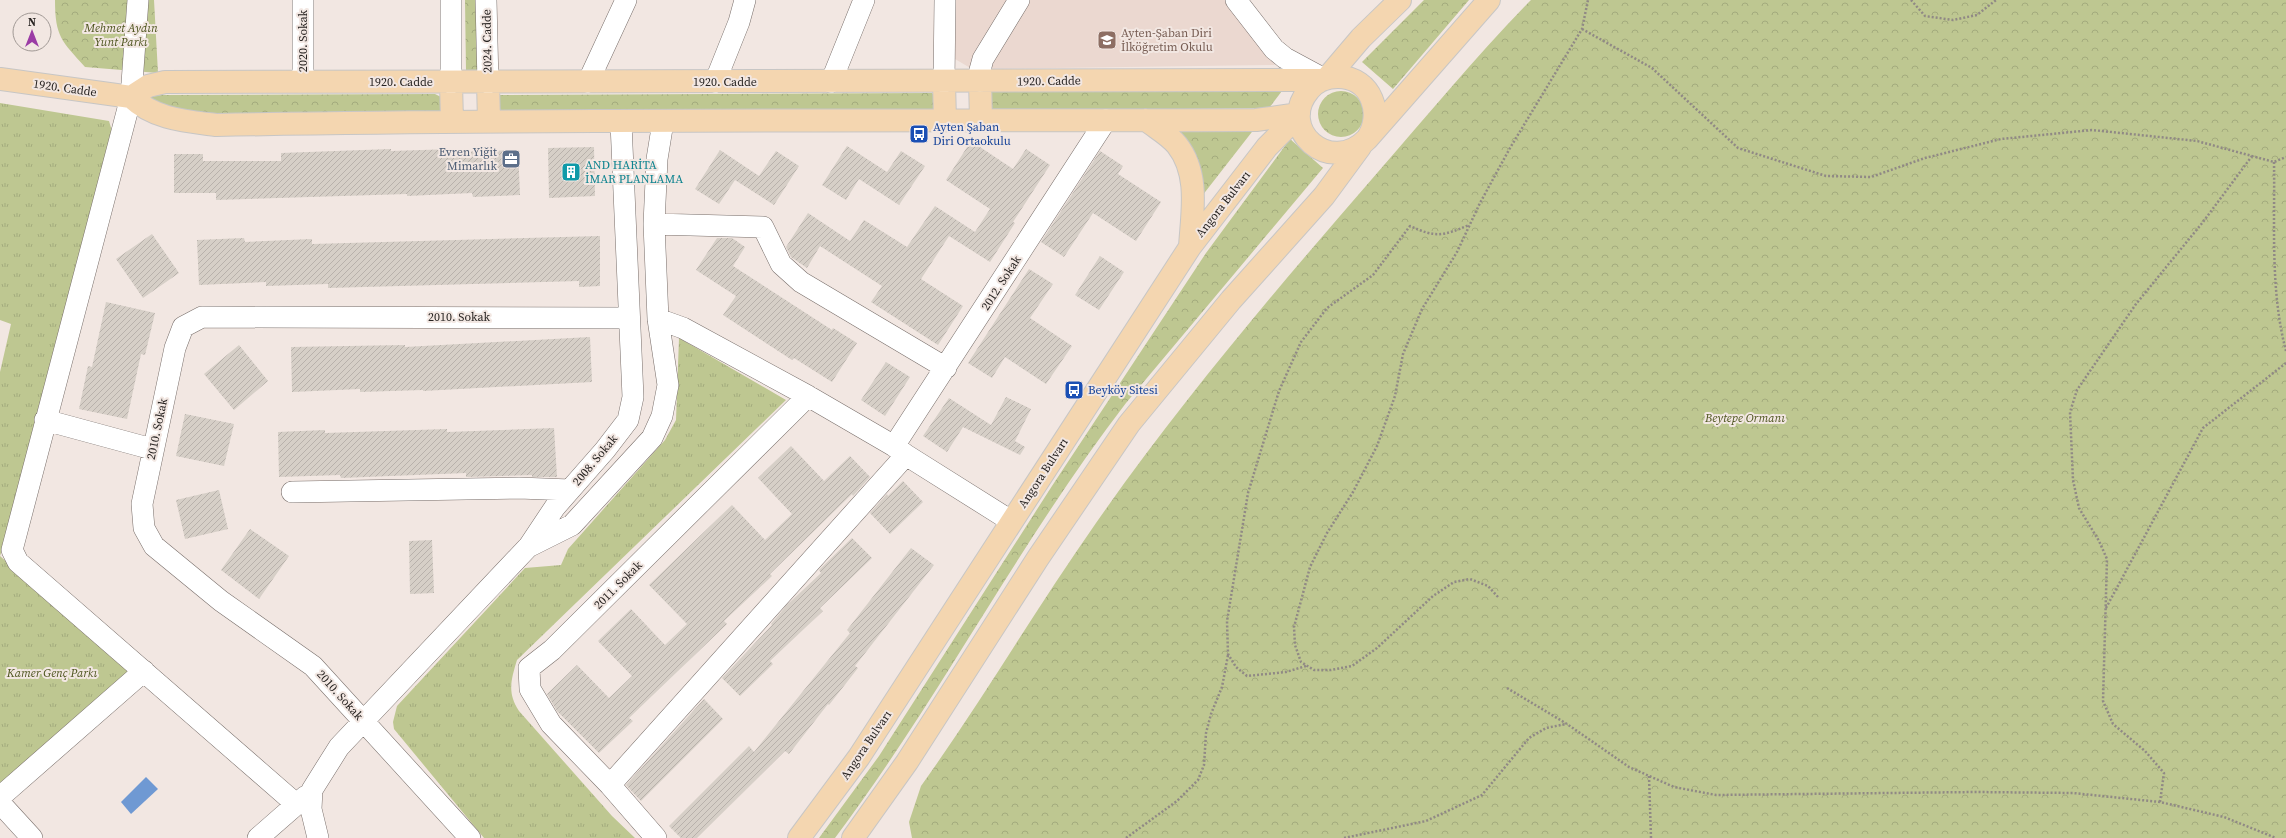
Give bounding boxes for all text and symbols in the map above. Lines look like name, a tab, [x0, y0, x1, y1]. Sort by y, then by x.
street label: 2020. Sokak	[295, 9, 311, 72]
street label: 2024. Cadde	[478, 9, 496, 73]
north arrow	[12, 12, 52, 52]
text: N	[28, 15, 36, 30]
park label: Mehmet Aydın Yunt Parkı	[83, 20, 158, 50]
place label: Ayten-Şaban Diri İlköğretim Okulu	[1121, 25, 1213, 55]
school or university icon: Ayten-Şaban Diri İlköğretim Okulu	[1096, 29, 1118, 51]
street label: 1920. Cadde	[1017, 72, 1081, 90]
street label: 1920. Cadde	[369, 74, 433, 90]
street label: 1920. Cadde	[693, 74, 757, 90]
street label: 1920. Cadde	[32, 76, 98, 100]
place label: Ayten Şaban Diri Ortaokulu	[933, 119, 1011, 149]
bus stop icon: Ayten Şaban Diri Ortaokulu	[908, 123, 930, 145]
place label: Evren Yiğit Mimarlık	[439, 144, 497, 174]
office icon: Evren Yiğit Mimarlık	[500, 148, 522, 170]
place label: AND HARİTA İMAR PLANLAMA	[585, 157, 683, 187]
building icon: AND HARİTA İMAR PLANLAMA	[560, 161, 582, 183]
street label: Angora Bulvarı	[1192, 167, 1254, 240]
street label: 2012. Sokak	[977, 252, 1025, 313]
street label: 2010. Sokak	[428, 309, 491, 325]
bus stop icon: Beyköy Sitesi	[1063, 379, 1085, 401]
place label: Beyköy Sitesi	[1088, 382, 1158, 398]
street label: 2010. Sokak	[143, 396, 171, 461]
park label: Beytepe Ormanı	[1704, 410, 1785, 426]
street label: 2008. Sokak	[569, 431, 621, 489]
street label: Angora Bulvarı	[1014, 435, 1072, 511]
street label: 2011. Sokak	[590, 557, 646, 613]
park label: Kamer Genç Parkı	[6, 665, 98, 681]
street label: 2010. Sokak	[313, 667, 367, 724]
street label: Angora Bulvarı	[837, 707, 895, 783]

